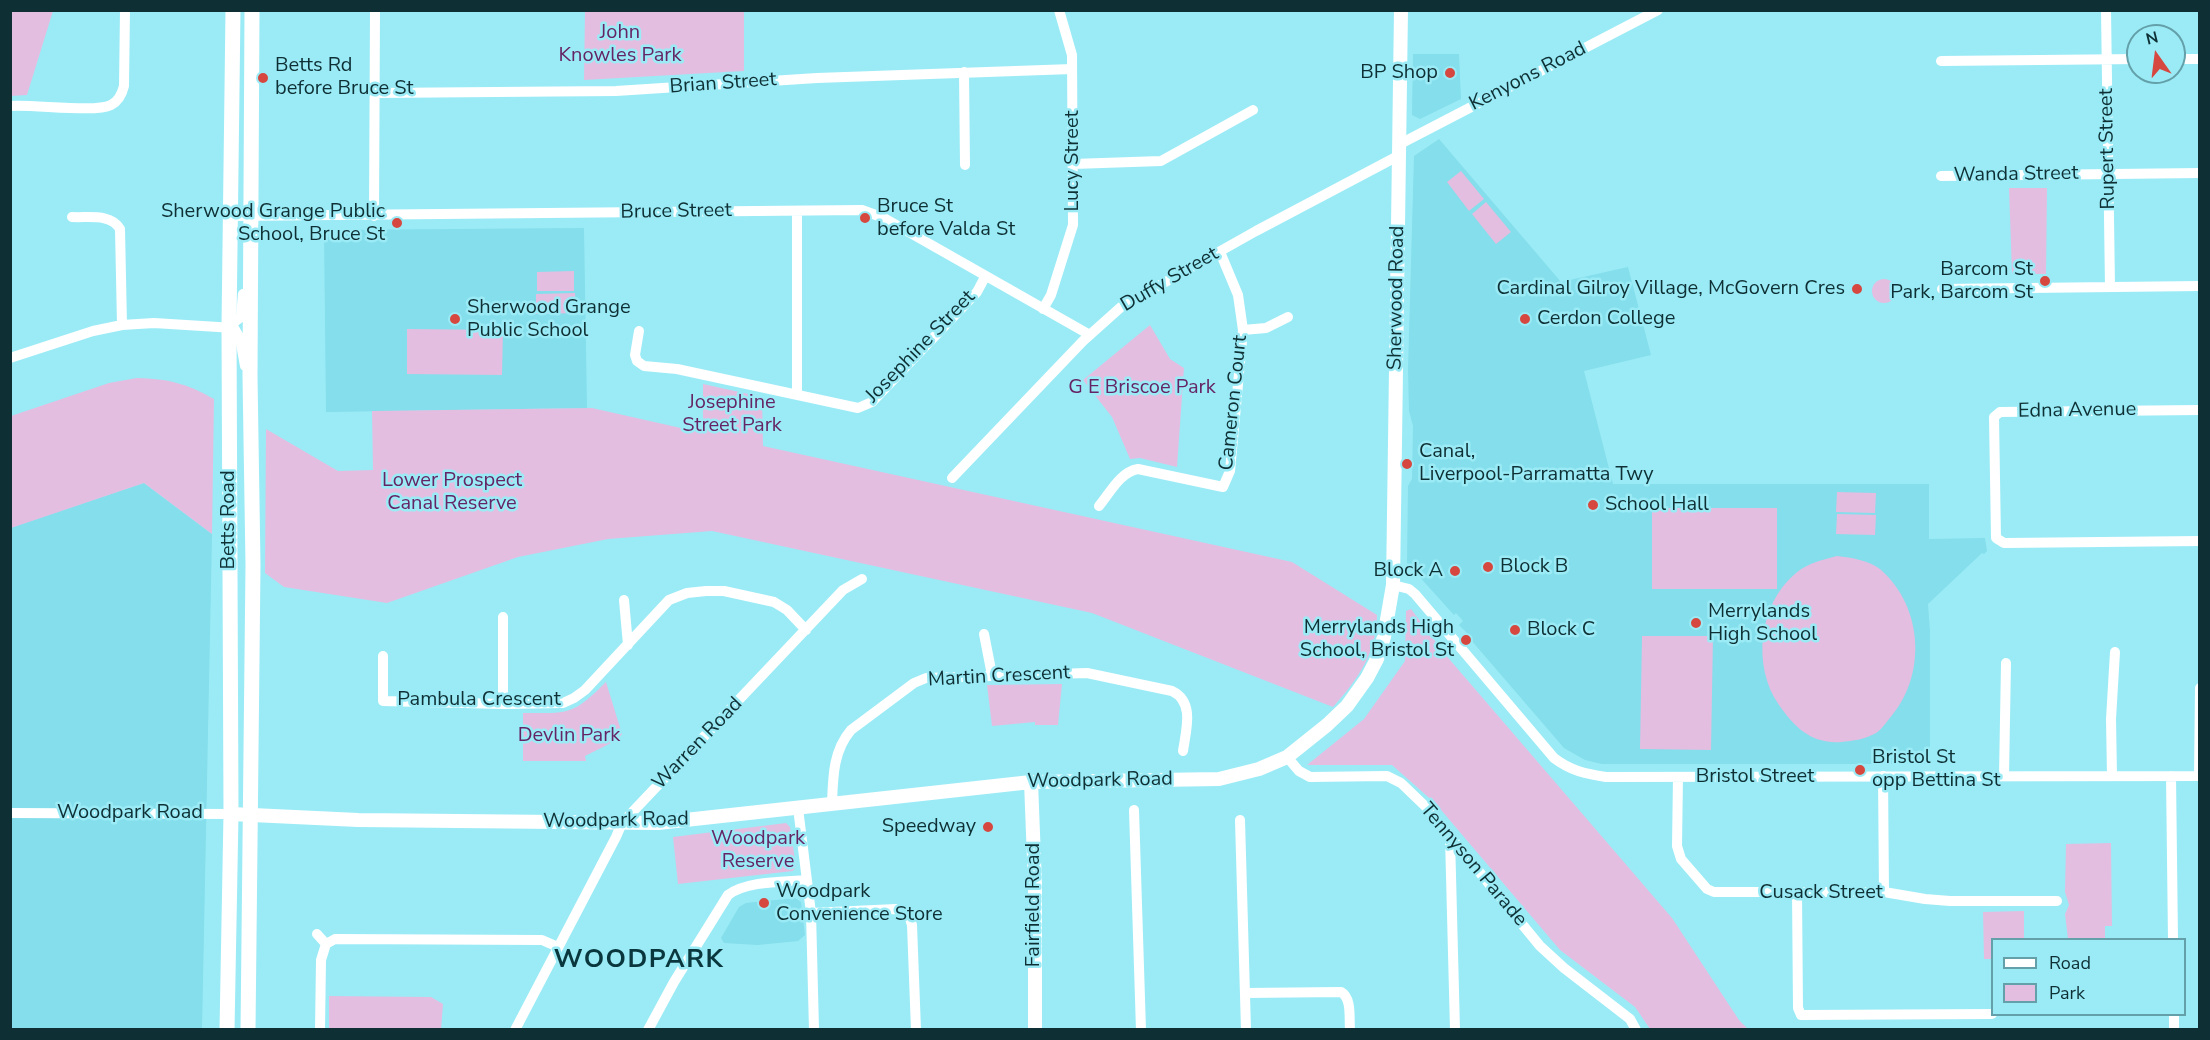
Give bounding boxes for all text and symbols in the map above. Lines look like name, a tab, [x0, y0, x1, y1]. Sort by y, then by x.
park label: John Knowles Park	[559, 21, 681, 68]
north arrow	[2126, 24, 2186, 84]
text: N	[2144, 26, 2161, 51]
street label: Kenyons Road	[1465, 37, 1591, 117]
place label: Betts Rd before Bruce St	[275, 54, 414, 101]
place label: BP Shop	[1360, 61, 1438, 85]
marker: BP Shop	[1443, 66, 1457, 80]
street label: Brian Street	[669, 68, 777, 100]
marker: Betts Rd before Bruce St	[256, 71, 270, 85]
street label: Rupert Street	[2095, 88, 2121, 210]
street label: Lucy Street	[1061, 110, 1085, 212]
street label: Wanda Street	[1953, 162, 2079, 188]
place label: Bruce St before Valda St	[877, 195, 1015, 242]
street label: Bruce Street	[620, 199, 732, 225]
place label: Sherwood Grange Public School, Bruce St	[161, 200, 385, 247]
marker: Bruce St before Valda St	[858, 211, 872, 225]
marker: Sherwood Grange Public School, Bruce St	[390, 216, 404, 230]
street label: Sherwood Road	[1384, 226, 1410, 370]
street label: Duffy Street	[1117, 242, 1223, 318]
place label: Barcom St Park, Barcom St	[1890, 258, 2033, 305]
marker: Barcom St Park, Barcom St	[2038, 274, 2052, 288]
place label: Cardinal Gilroy Village, McGovern Cres	[1496, 277, 1845, 301]
marker: Cardinal Gilroy Village, McGovern Cres	[1850, 282, 1864, 296]
street label: Josephine Street	[861, 286, 981, 408]
place label: Sherwood Grange Public School	[467, 296, 631, 343]
place label: Cerdon College	[1537, 307, 1675, 331]
marker: Sherwood Grange Public School	[448, 312, 462, 326]
marker: Cerdon College	[1518, 312, 1532, 326]
street label: Cameron Court	[1215, 334, 1253, 472]
park label: G E Briscoe Park	[1068, 376, 1216, 400]
park label: Josephine Street Park	[682, 391, 782, 438]
street label: Edna Avenue	[2018, 398, 2136, 424]
place label: Canal, Liverpool-Parramatta Twy	[1419, 440, 1654, 487]
marker: Canal, Liverpool-Parramatta Twy	[1400, 457, 1414, 471]
park label: Lower Prospect Canal Reserve	[382, 469, 522, 516]
street label: Betts Road	[217, 470, 241, 570]
place label: School Hall	[1605, 493, 1709, 517]
marker: School Hall	[1586, 498, 1600, 512]
place label: Block B	[1500, 555, 1568, 579]
place label: Block A	[1374, 559, 1443, 583]
marker: Block B	[1481, 560, 1495, 574]
marker: Block A	[1448, 564, 1462, 578]
place label: Merrylands High School	[1708, 600, 1817, 647]
place label: Merrylands High School, Bristol St	[1300, 616, 1454, 663]
marker: Merrylands High School	[1689, 616, 1703, 630]
place label: Block C	[1527, 618, 1595, 642]
marker: Block C	[1508, 623, 1522, 637]
marker: Merrylands High School, Bristol St	[1459, 633, 1473, 647]
street label: Martin Crescent	[927, 661, 1071, 693]
street label: Pambula Crescent	[397, 688, 561, 712]
street label: Warren Road	[648, 693, 748, 795]
park label: Devlin Park	[518, 724, 620, 748]
place label: Bristol St opp Bettina St	[1872, 746, 2000, 793]
marker: Bristol St opp Bettina St	[1853, 763, 1867, 777]
street label: Bristol Street	[1696, 765, 1814, 789]
street label: Woodpark Road	[1027, 768, 1173, 794]
street label: Tennyson Parade	[1414, 798, 1532, 932]
street label: Woodpark Road	[57, 801, 203, 825]
street label: Woodpark Road	[543, 808, 689, 834]
place label: Speedway	[882, 815, 976, 839]
marker: Speedway	[981, 820, 995, 834]
park label: Woodpark Reserve	[711, 827, 805, 874]
street label: Fairfield Road	[1022, 843, 1046, 967]
place label: Woodpark Convenience Store	[776, 880, 943, 927]
street label: Cusack Street	[1759, 881, 1883, 905]
marker: Woodpark Convenience Store	[757, 896, 771, 910]
legend	[1991, 938, 2186, 1016]
district label: WOODPARK	[554, 945, 724, 977]
text: Road	[2049, 951, 2091, 975]
text: Park	[2049, 981, 2085, 1005]

